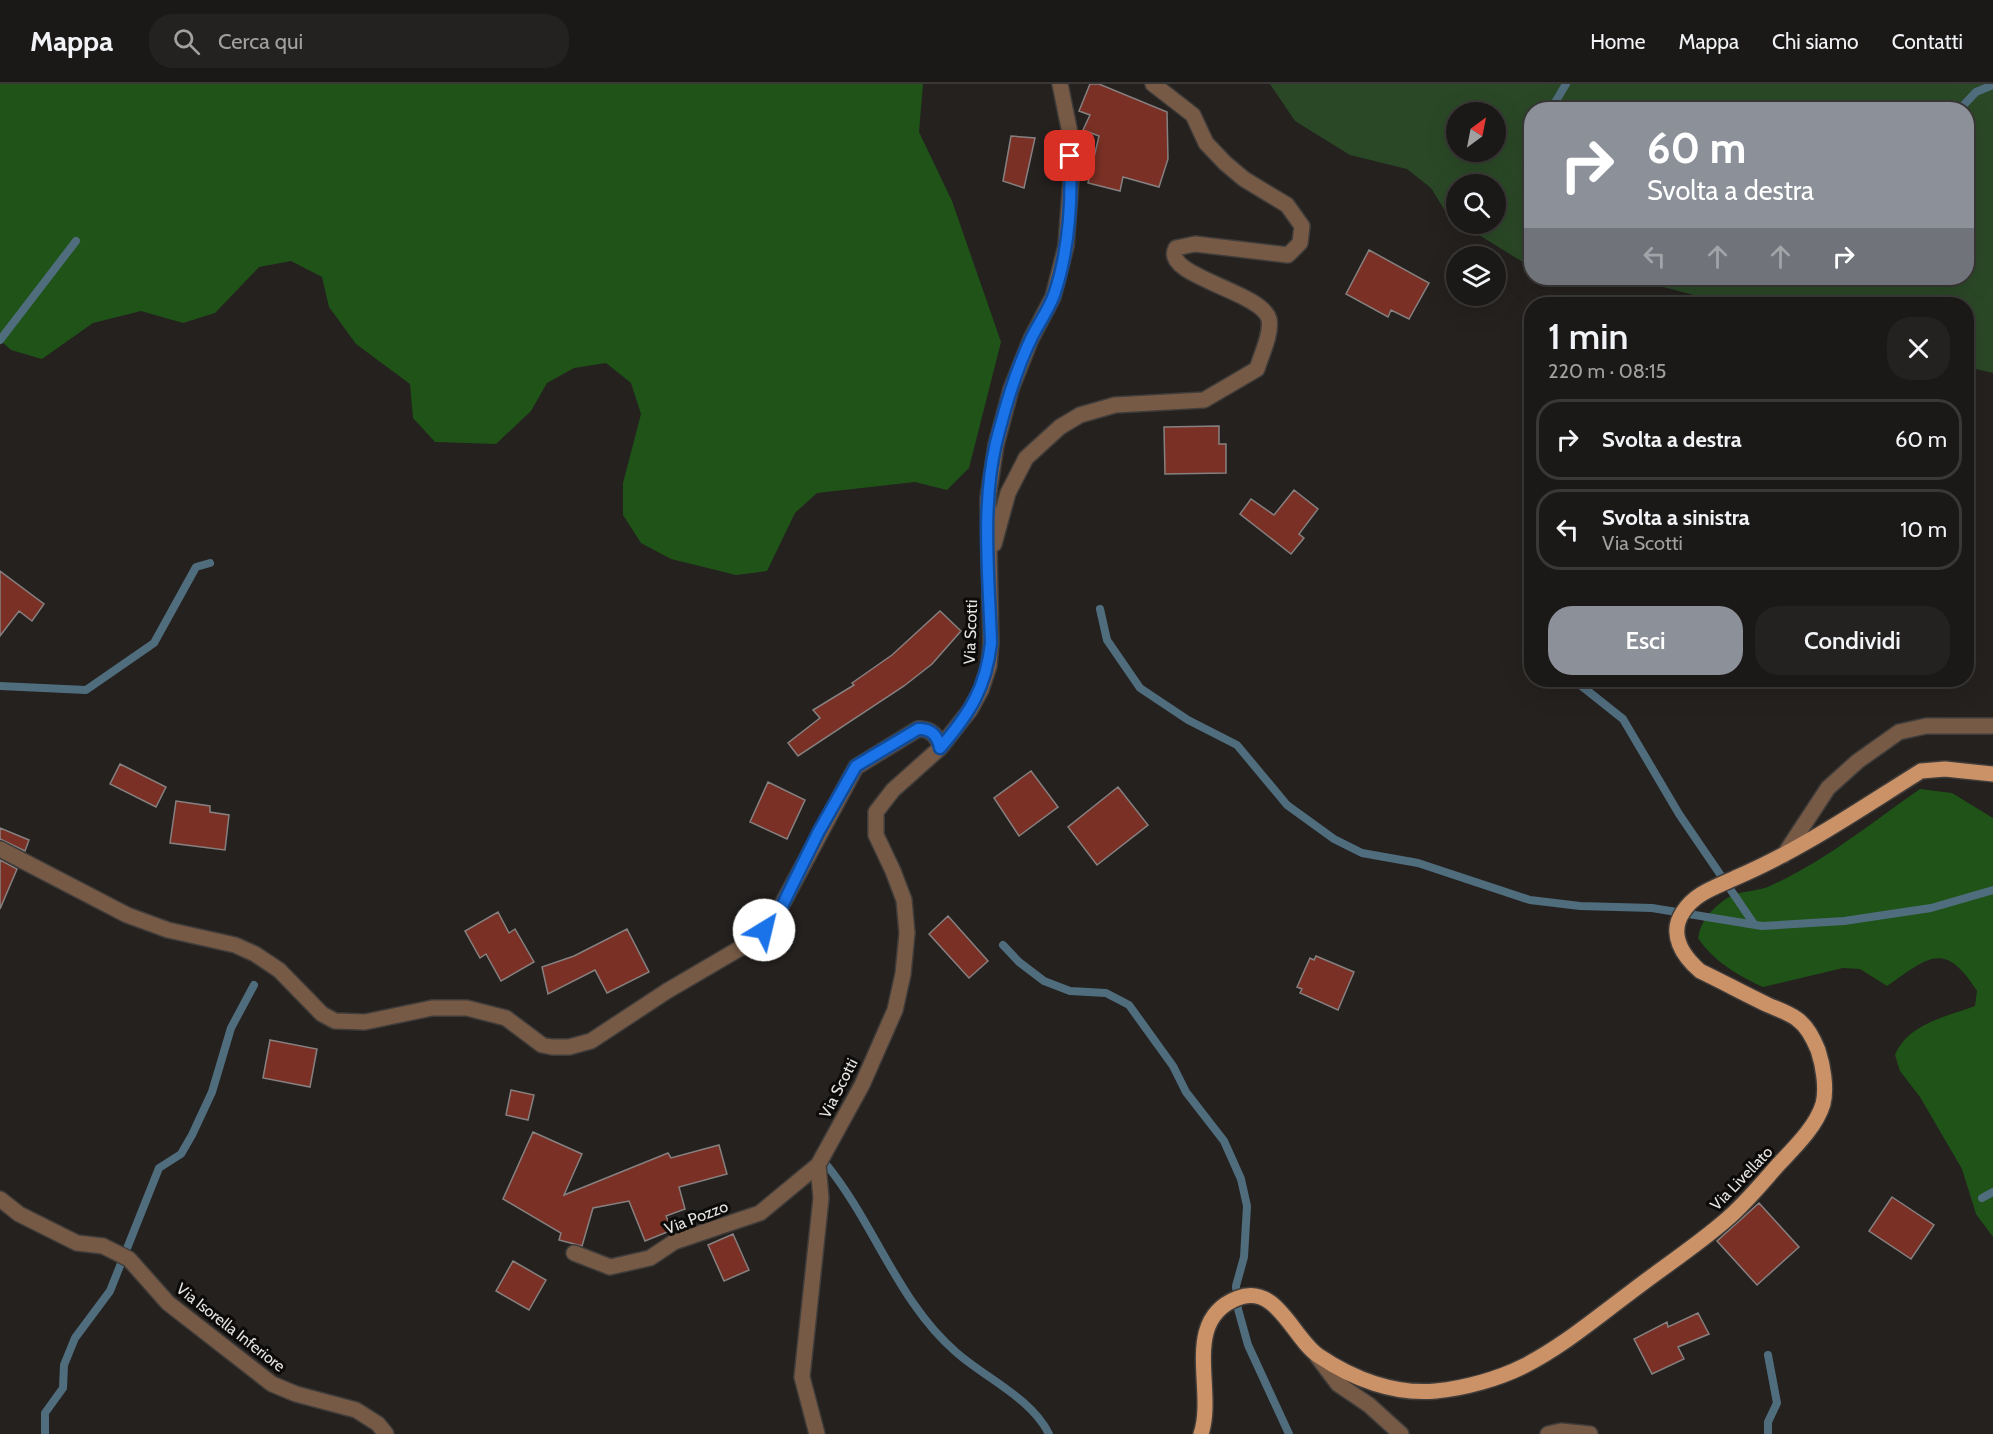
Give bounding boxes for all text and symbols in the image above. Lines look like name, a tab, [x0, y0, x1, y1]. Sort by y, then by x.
search box	[149, 14, 569, 68]
text: Mappa	[30, 24, 113, 58]
icon: search	[170, 25, 203, 58]
text: Cerca qui	[218, 28, 303, 55]
text: Home	[1590, 29, 1645, 54]
text: Mappa	[1678, 29, 1739, 54]
text: Chi siamo	[1772, 29, 1859, 54]
text: Contatti	[1892, 29, 1963, 54]
north arrow	[1446, 102, 1506, 162]
map controls	[1446, 102, 1506, 306]
text: 60 m	[1647, 122, 1746, 174]
icon: right	[1548, 126, 1626, 204]
pin	[1044, 130, 1095, 181]
icon: arrive	[1053, 139, 1086, 172]
button: search	[1446, 174, 1506, 234]
text: Svolta a destra	[1647, 174, 1814, 207]
icon: left	[1638, 240, 1671, 273]
icon: ahead	[1701, 240, 1734, 273]
icon: ahead	[1764, 240, 1797, 273]
icon: right	[1827, 240, 1860, 273]
button: layers	[1446, 246, 1506, 306]
text: 1 min	[1548, 314, 1628, 358]
button: close	[1887, 317, 1950, 380]
text: 220 m · 08:15	[1548, 359, 1666, 383]
icon: right	[1551, 423, 1584, 456]
text: Svolta a destra	[1602, 426, 1742, 453]
text: 60 m	[1895, 426, 1947, 453]
text: Svolta a sinistra	[1602, 504, 1750, 531]
icon: left	[1551, 513, 1584, 546]
text: 10 m	[1900, 516, 1947, 543]
text: Via Scotti	[1602, 531, 1683, 555]
street label: Via Scotti	[960, 599, 981, 665]
button: Esci	[1548, 606, 1743, 675]
button: Condividi	[1755, 606, 1950, 675]
position arrow	[732, 898, 796, 962]
street label: Via Scotti	[815, 1055, 862, 1121]
street label: Via Livellato	[1706, 1142, 1777, 1214]
street label: Via Pozzo	[662, 1197, 731, 1238]
street label: Via Isorella Inferiore	[173, 1279, 289, 1376]

